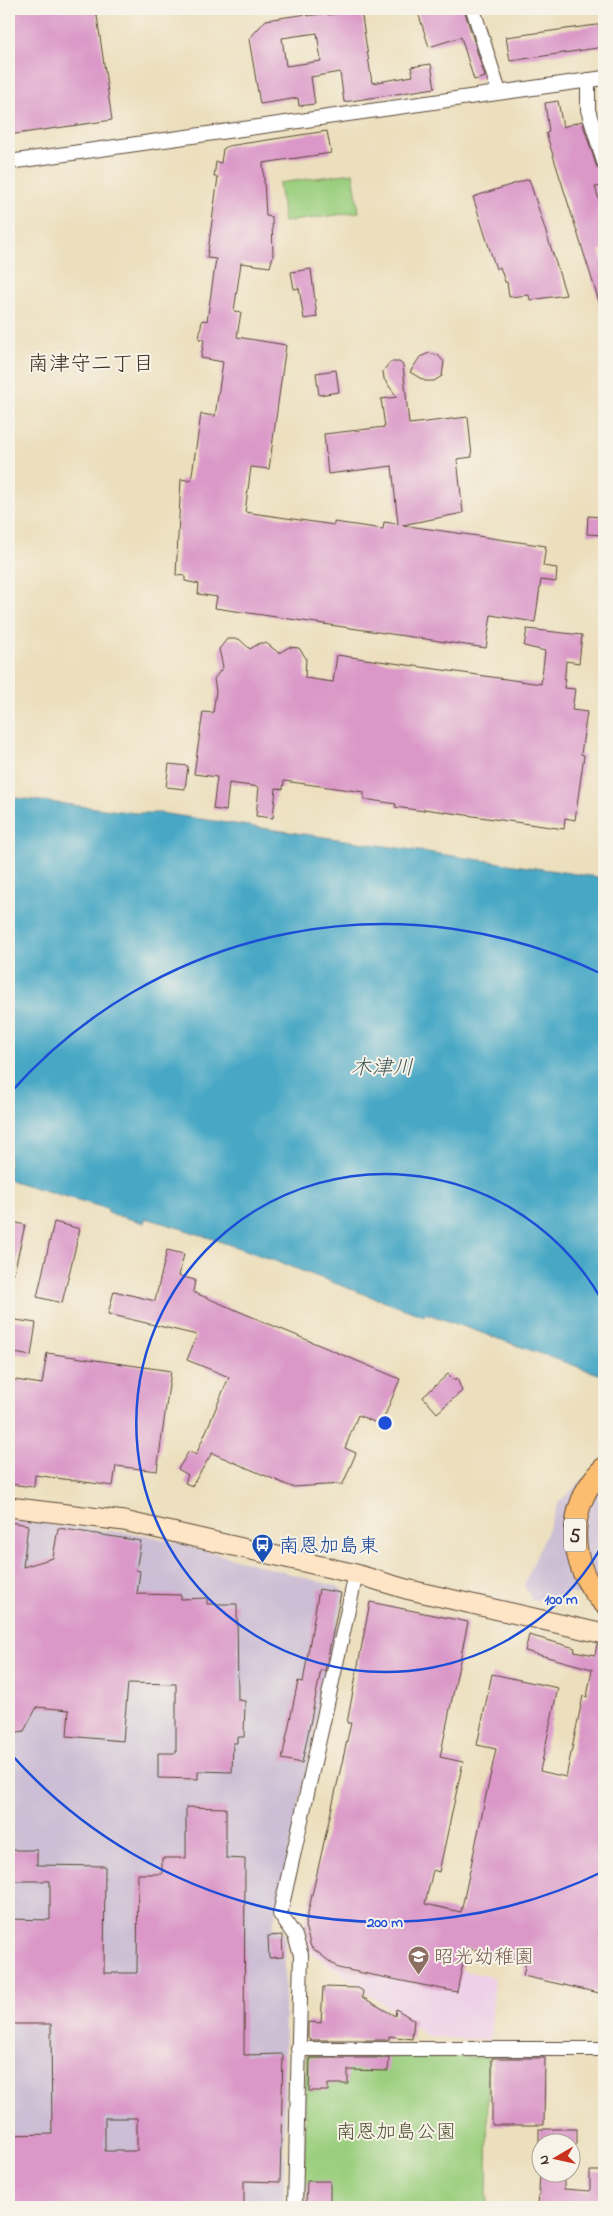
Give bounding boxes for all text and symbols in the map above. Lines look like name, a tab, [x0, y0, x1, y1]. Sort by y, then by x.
district label: 南津守二丁目	[28, 350, 154, 380]
water label: 木津川	[351, 1054, 414, 1084]
centre of rings	[376, 1414, 394, 1432]
road number: 5	[564, 1518, 586, 1552]
bus stop icon: 南恩加島東	[251, 1533, 275, 1564]
place label: 南恩加島東	[279, 1533, 379, 1562]
text: 100 m	[544, 1589, 578, 1611]
text: 200 m	[366, 1912, 403, 1934]
school or university icon: 昭光幼稚園	[406, 1944, 430, 1975]
place label: 昭光幼稚園	[434, 1944, 534, 1973]
park label: 南恩加島公園	[336, 2119, 456, 2148]
north arrow	[530, 2134, 580, 2184]
text: N	[534, 2153, 556, 2166]

